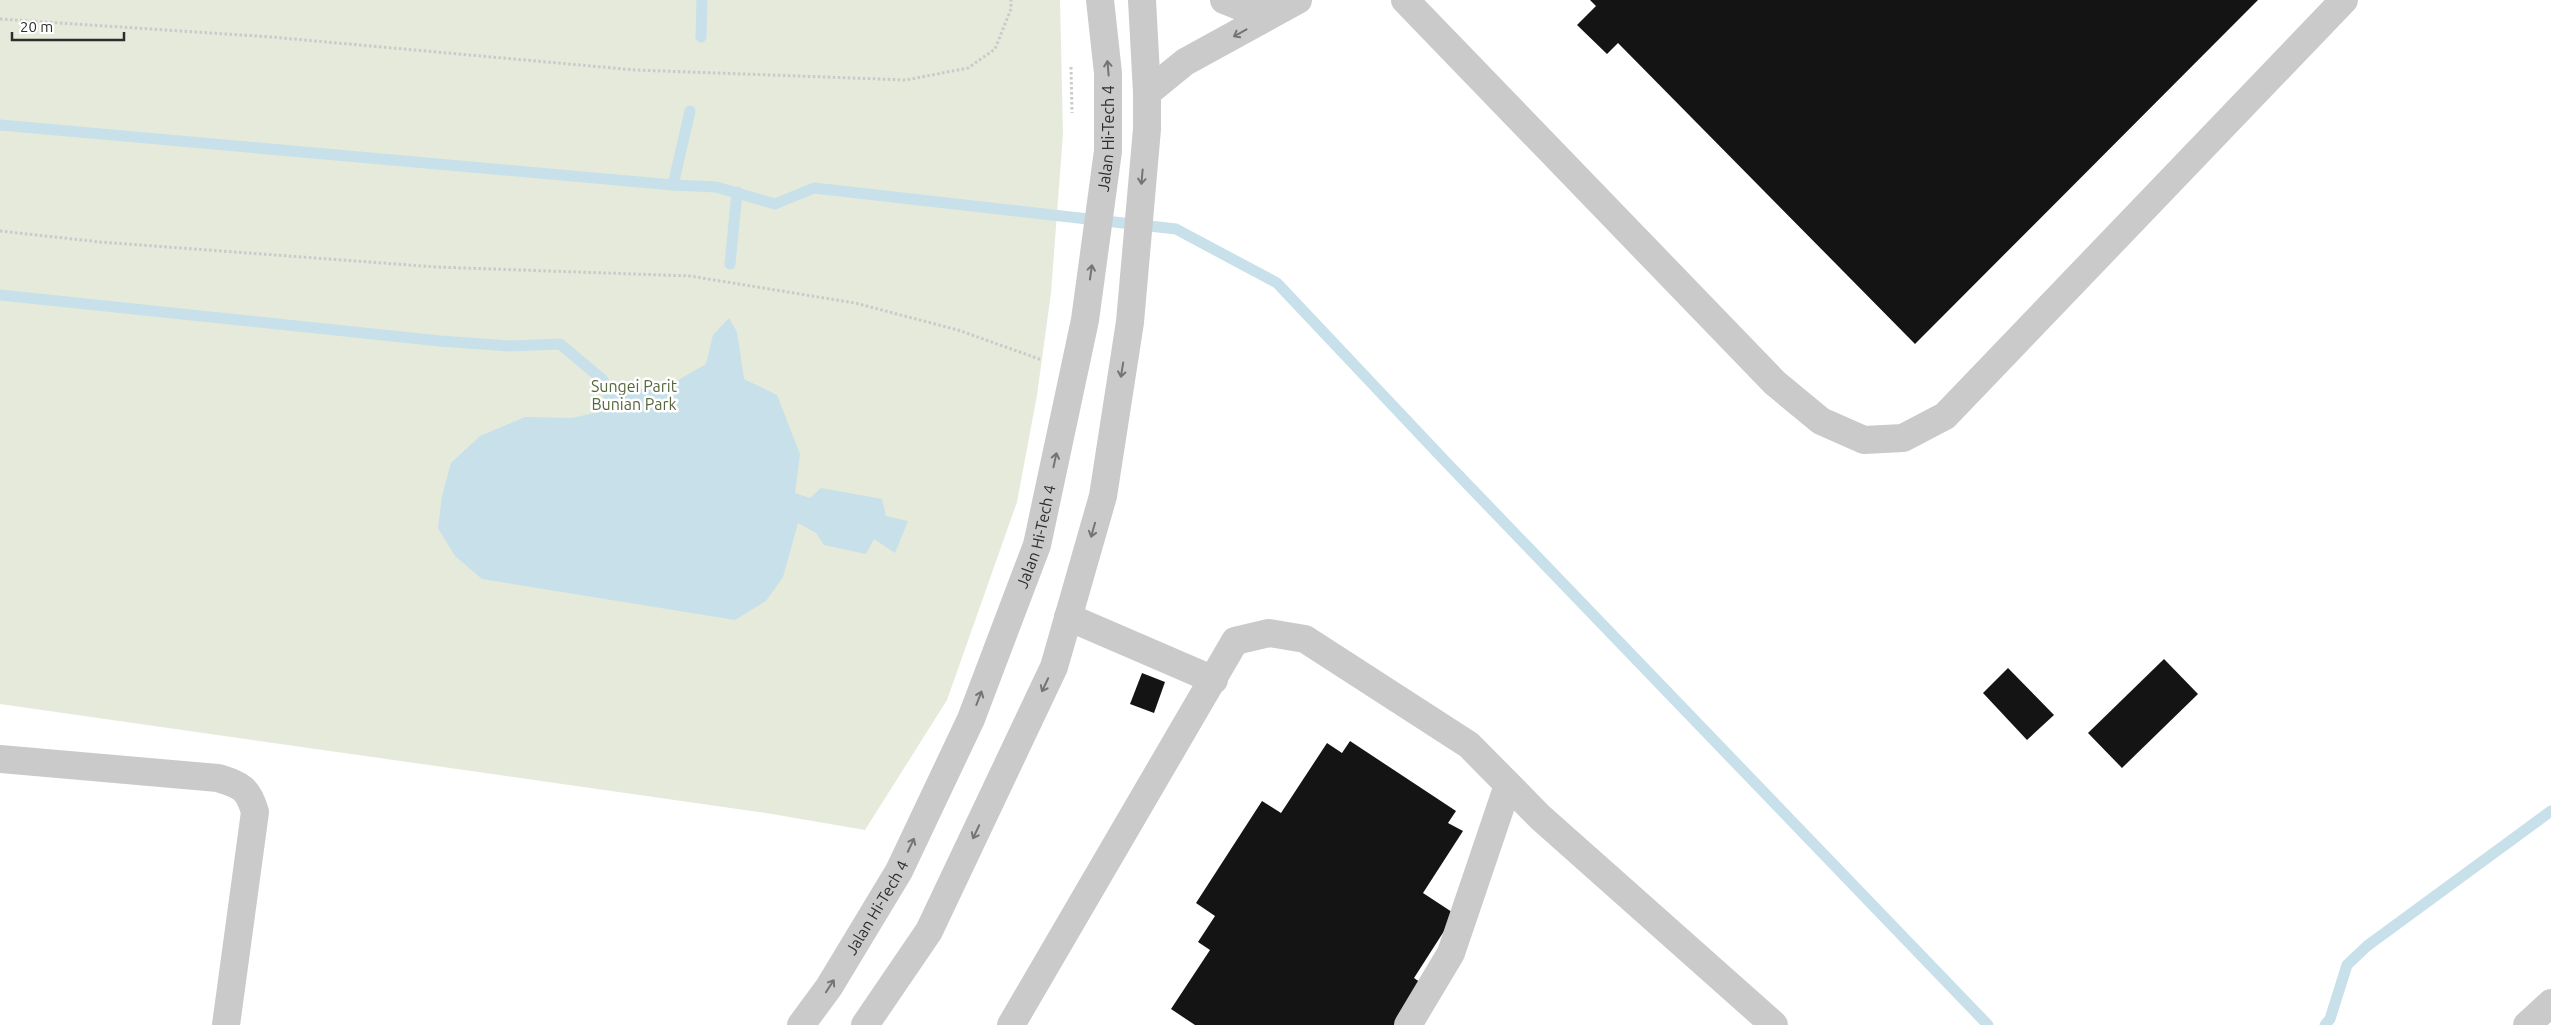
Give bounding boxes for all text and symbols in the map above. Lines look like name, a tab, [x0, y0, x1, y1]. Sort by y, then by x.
scale bar	[12, 10, 125, 42]
text: 20 m	[20, 18, 53, 35]
one-way arrow	[1233, 28, 1248, 38]
one-way arrow	[1103, 60, 1112, 76]
street label: Jalan Hi-Tech 4	[1094, 85, 1117, 193]
one-way arrow	[1138, 169, 1147, 185]
one-way arrow	[1087, 264, 1097, 280]
one-way arrow	[1117, 362, 1127, 378]
park label: Sungei Parit Bunian Park	[591, 377, 678, 413]
one-way arrow	[1051, 453, 1060, 469]
street label: Jalan Hi-Tech 4	[1013, 483, 1059, 591]
one-way arrow	[1088, 521, 1097, 537]
one-way arrow	[1040, 677, 1050, 692]
one-way arrow	[975, 690, 984, 706]
one-way arrow	[971, 824, 980, 839]
one-way arrow	[907, 838, 916, 853]
street label: Jalan Hi-Tech 4	[842, 858, 912, 958]
one-way arrow	[825, 979, 835, 993]

